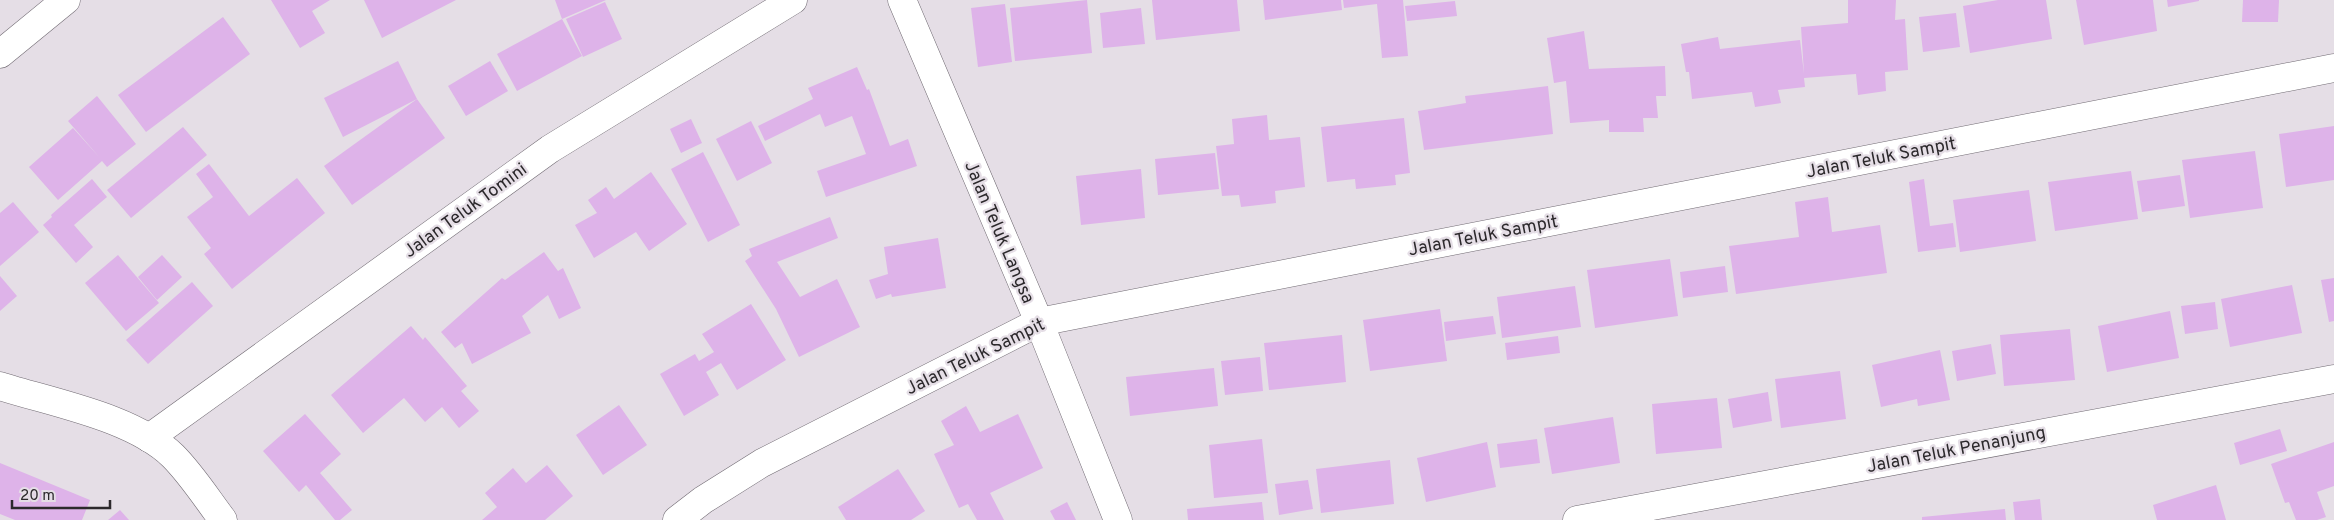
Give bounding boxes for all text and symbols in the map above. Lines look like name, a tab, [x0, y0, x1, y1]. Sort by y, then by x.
street label: Jalan Teluk Sampit	[1804, 133, 1958, 184]
street label: Jalan Teluk Langsa	[958, 158, 1039, 307]
street label: Jalan Teluk Tomini	[400, 159, 532, 264]
street label: Jalan Teluk Sampit	[1406, 211, 1560, 262]
street label: Jalan Teluk Sampit	[902, 314, 1049, 401]
street label: Jalan Teluk Penanjung	[1865, 422, 2048, 479]
scale bar	[12, 478, 110, 510]
text: 20 m	[20, 487, 55, 506]

